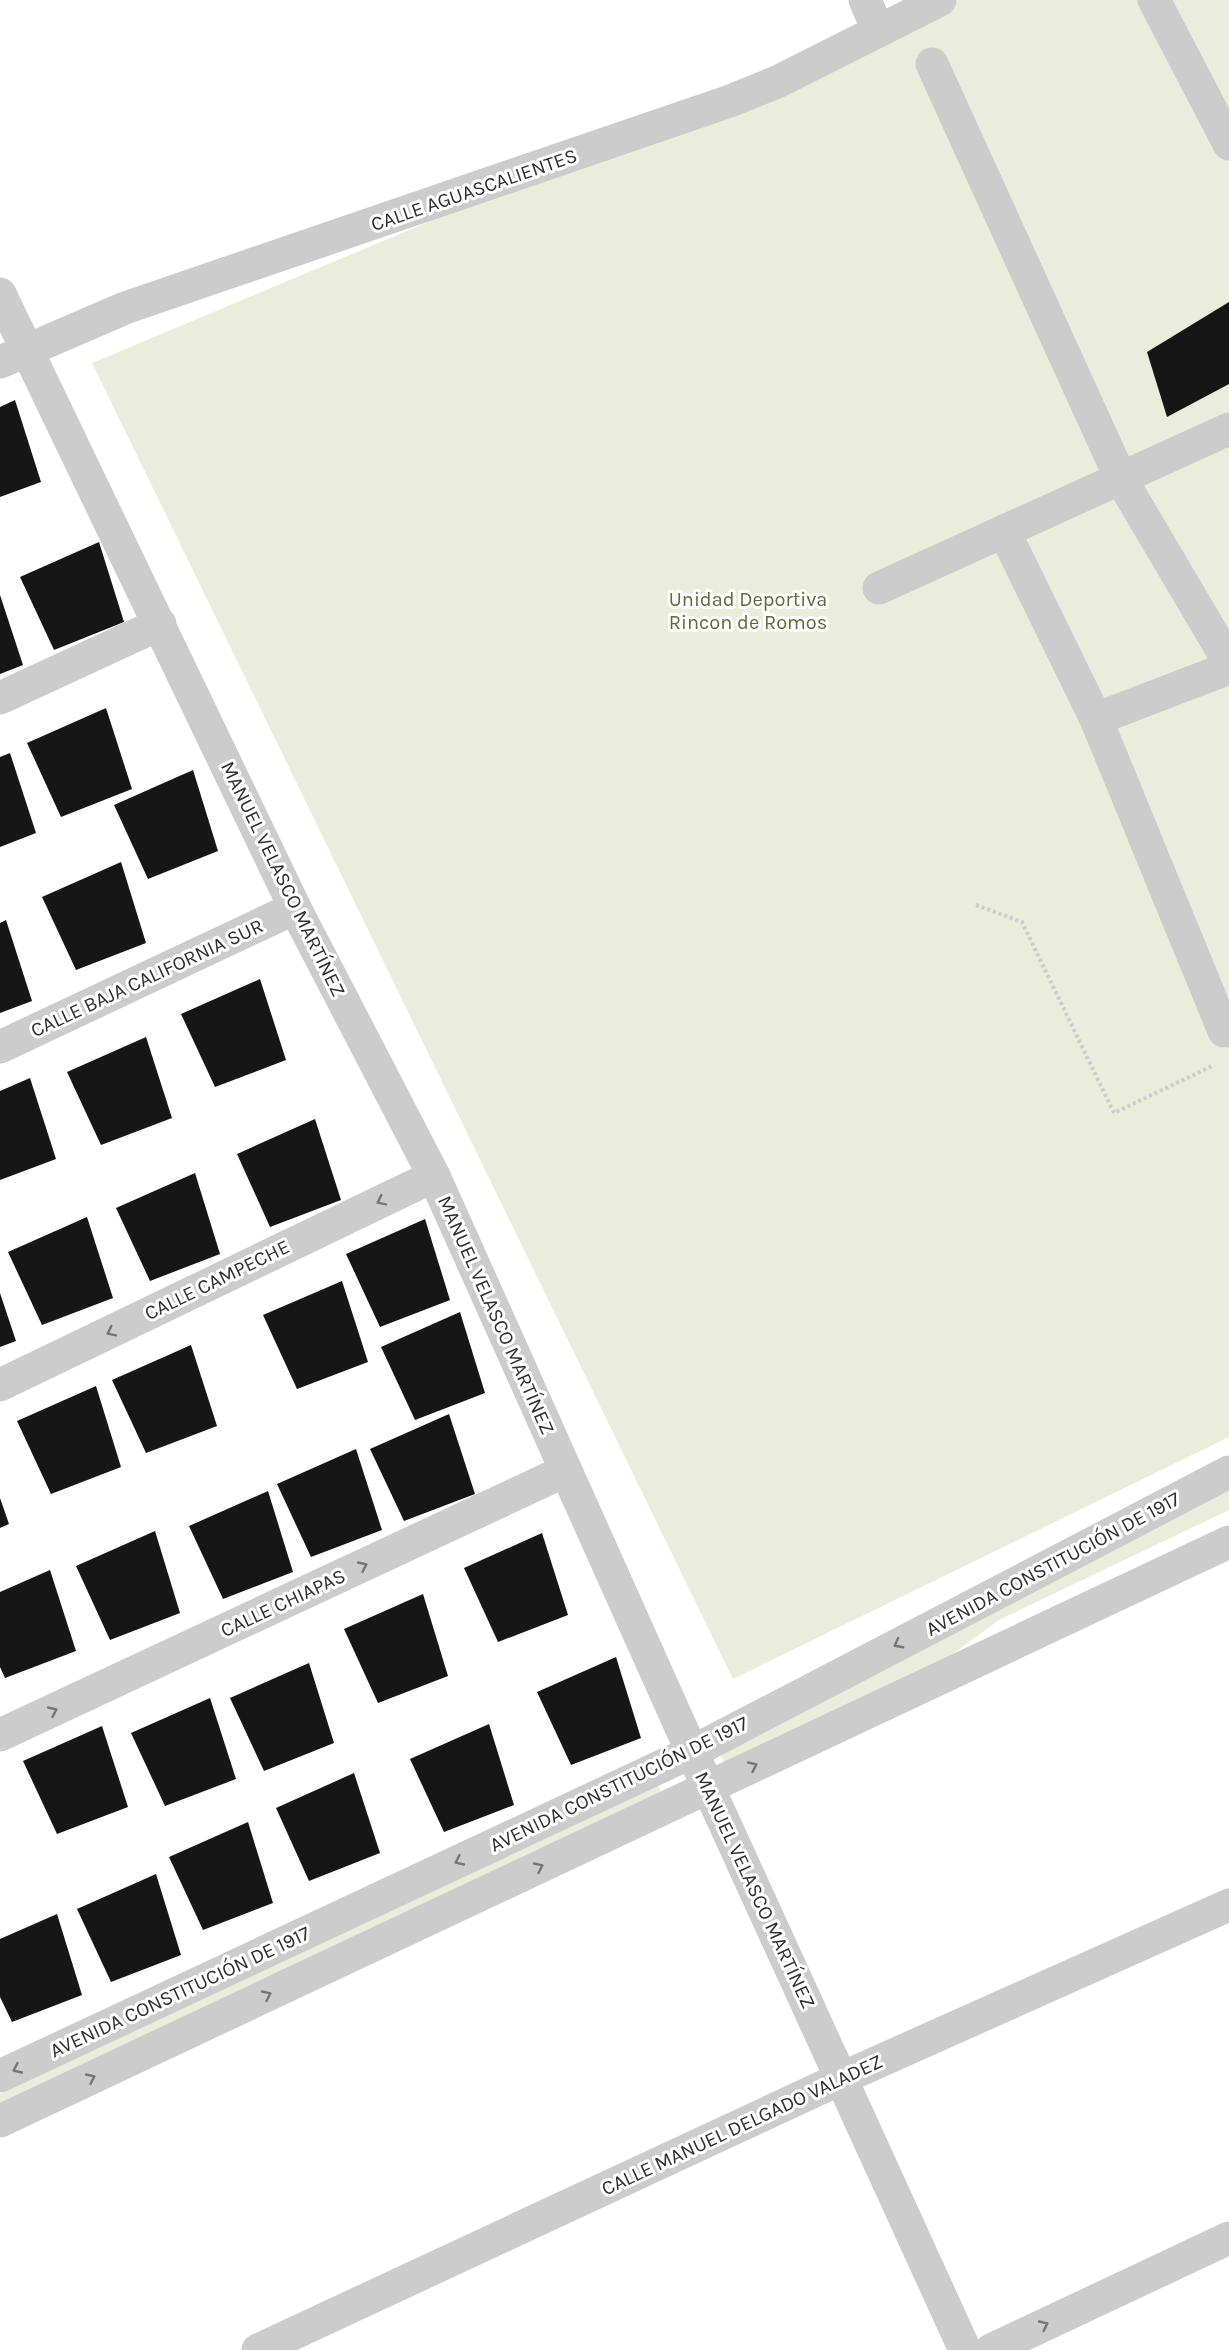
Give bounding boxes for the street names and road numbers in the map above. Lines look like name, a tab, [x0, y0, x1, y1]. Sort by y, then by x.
street label: CALLE AGUASCALIENTES	[368, 144, 580, 236]
street label: MANUEL VELASCO MARTÍNEZ	[216, 757, 351, 1000]
street label: CALLE BAJA CALIFORNIA SUR	[27, 914, 267, 1042]
street label: MANUEL VELASCO MARTÍNEZ	[433, 1192, 560, 1438]
street label: CALLE CAMPECHE	[141, 1235, 293, 1325]
street label: AVENIDA CONSTITUCIÓN DE 1917	[922, 1486, 1184, 1641]
street label: CALLE CHIAPAS	[217, 1564, 349, 1642]
street label: AVENIDA CONSTITUCIÓN DE 1917	[486, 1710, 752, 1857]
street label: MANUEL VELASCO MARTÍNEZ	[690, 1767, 821, 2012]
street label: AVENIDA CONSTITUCIÓN DE 1917	[46, 1920, 314, 2063]
street label: CALLE MANUEL DELGADO VALADEZ	[598, 2050, 886, 2200]

